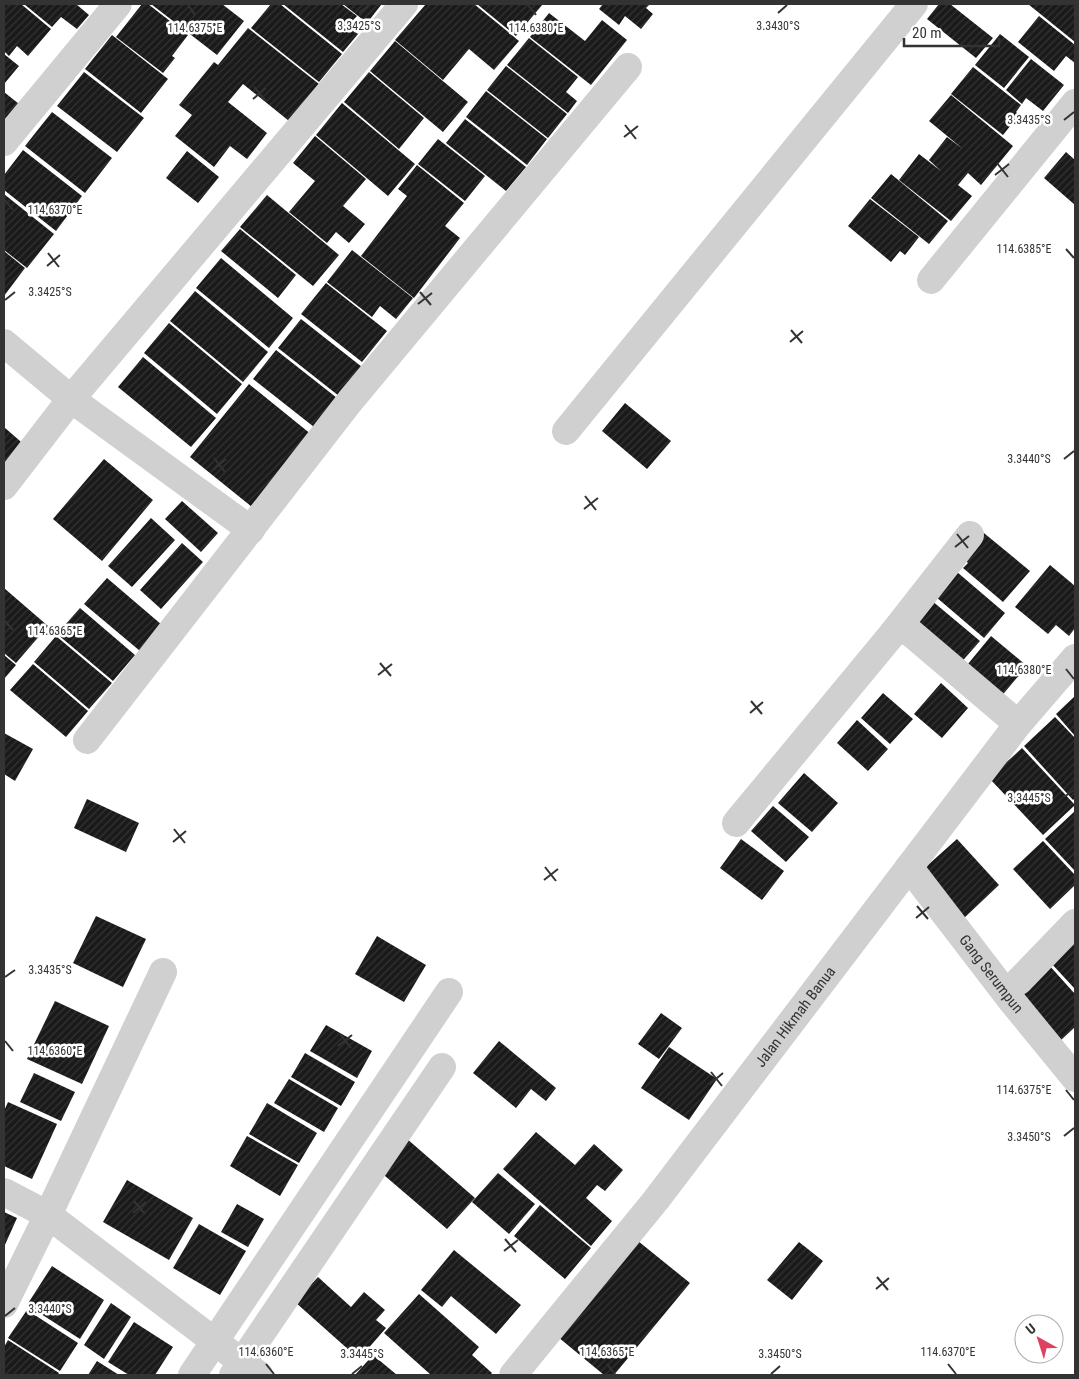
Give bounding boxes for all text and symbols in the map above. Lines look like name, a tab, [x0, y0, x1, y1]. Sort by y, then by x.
scale bar	[904, 15, 999, 47]
text: 3.3425°S	[337, 19, 381, 33]
text: 3.3430°S	[756, 19, 800, 33]
text: 114.6375°E	[167, 21, 223, 35]
text: 114.6380°E	[508, 21, 564, 35]
text: 20 m	[912, 24, 942, 42]
text: 3.3435°S	[1007, 113, 1051, 127]
text: 114.6370°E	[27, 203, 83, 217]
text: 114.6385°E	[996, 242, 1052, 256]
text: 3.3425°S	[28, 285, 72, 299]
text: 3.3440°S	[1007, 452, 1051, 466]
text: 114.6365°E	[27, 624, 83, 638]
text: 114.6380°E	[996, 663, 1052, 677]
text: 3.3445°S	[1007, 791, 1051, 805]
street label: Gang Serumpun	[955, 931, 1027, 1017]
text: 3.3435°S	[28, 963, 72, 977]
street label: Jalan Hikmah Banua	[751, 963, 839, 1071]
text: 114.6360°E	[27, 1044, 83, 1058]
text: 114.6375°E	[996, 1083, 1052, 1097]
text: 3.3450°S	[1007, 1130, 1051, 1144]
text: 3.3440°S	[28, 1302, 72, 1316]
north arrow	[1014, 1314, 1064, 1364]
text: U	[1023, 1320, 1039, 1338]
text: 114.6360°E	[238, 1345, 294, 1359]
text: 114.6365°E	[579, 1345, 635, 1359]
text: 114.6370°E	[920, 1345, 976, 1359]
text: 3.3445°S	[340, 1347, 384, 1361]
text: 3.3450°S	[758, 1347, 802, 1361]

